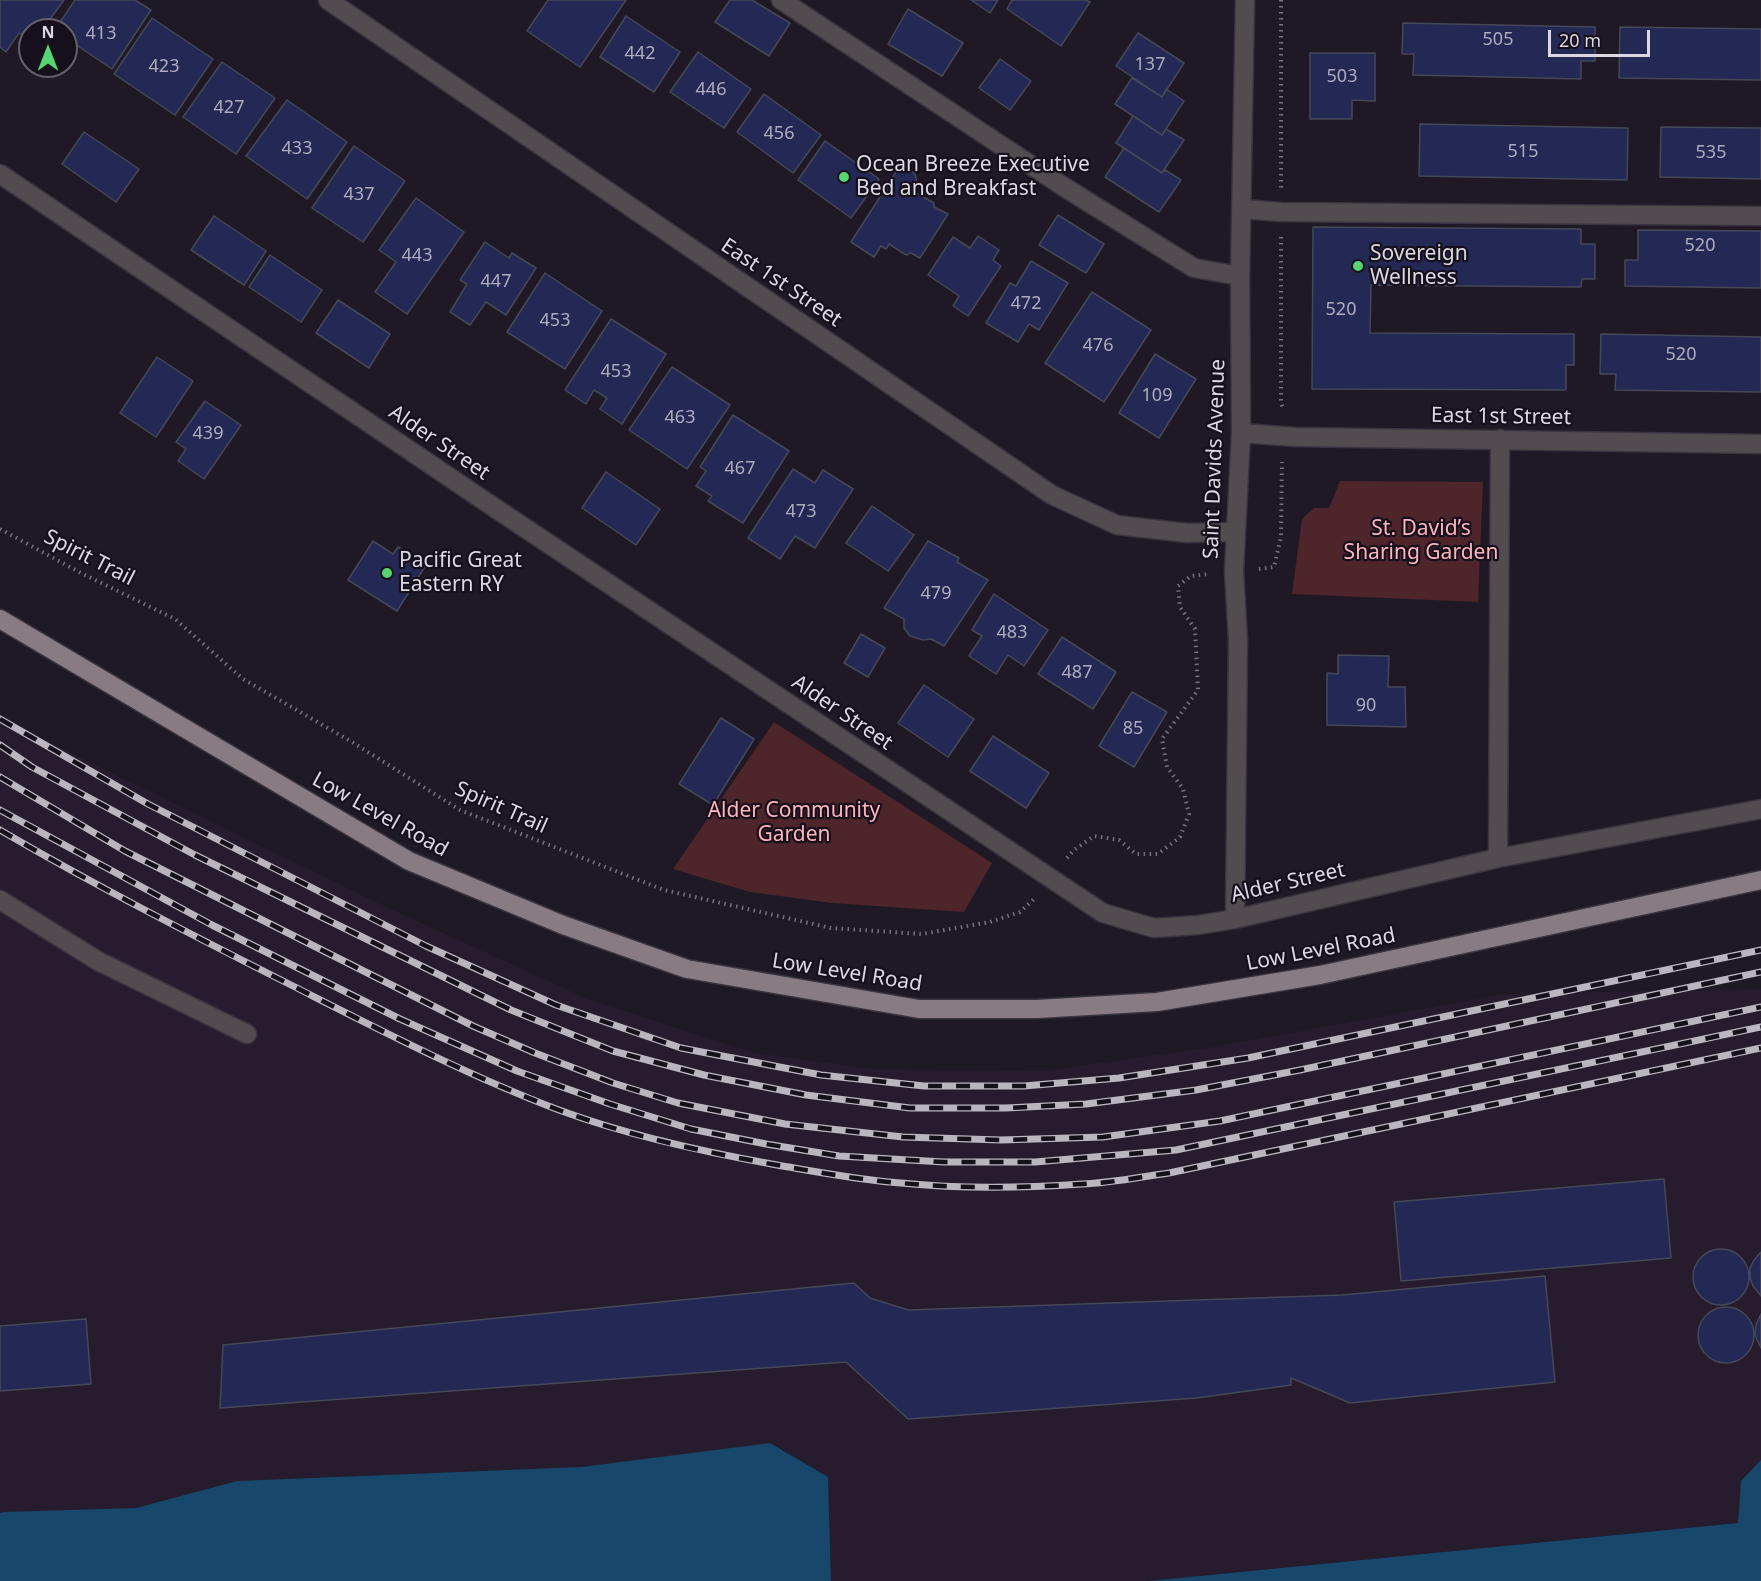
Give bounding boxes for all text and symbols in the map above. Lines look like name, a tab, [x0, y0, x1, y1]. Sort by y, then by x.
north arrow	[18, 18, 78, 78]
scale bar	[1551, 18, 1653, 56]
text: N	[41, 21, 55, 43]
house number: 413	[86, 23, 116, 45]
text: 20 m	[1559, 28, 1601, 52]
house number: 505	[1483, 29, 1513, 51]
house number: 442	[625, 43, 655, 65]
house number: 137	[1135, 54, 1165, 76]
house number: 423	[149, 56, 179, 78]
house number: 503	[1327, 66, 1357, 88]
house number: 446	[696, 79, 726, 101]
house number: 427	[214, 97, 244, 119]
house number: 456	[764, 123, 794, 145]
house number: 433	[282, 138, 312, 160]
house number: 515	[1508, 141, 1538, 163]
house number: 535	[1696, 142, 1726, 164]
place label: Ocean Breeze Executive Bed and Breakfast	[856, 152, 1090, 202]
marker: Ocean Breeze Executive Bed and Breakfast	[837, 170, 851, 184]
house number: 437	[344, 184, 374, 206]
street label: East 1st Street	[716, 233, 846, 333]
house number: 520	[1685, 235, 1715, 257]
place label: Sovereign Wellness	[1370, 241, 1468, 291]
house number: 443	[402, 245, 432, 267]
marker: Sovereign Wellness	[1351, 259, 1365, 273]
house number: 447	[481, 271, 511, 293]
house number: 472	[1011, 293, 1041, 315]
house number: 520	[1326, 299, 1356, 321]
house number: 453	[540, 310, 570, 332]
house number: 476	[1083, 335, 1113, 357]
house number: 520	[1666, 344, 1696, 366]
street label: Saint Davids Avenue	[1199, 359, 1231, 559]
house number: 453	[601, 361, 631, 383]
house number: 109	[1142, 385, 1172, 407]
street label: Alder Street	[384, 400, 494, 486]
street label: East 1st Street	[1431, 403, 1571, 431]
house number: 463	[665, 407, 695, 429]
house number: 439	[193, 423, 223, 445]
house number: 467	[725, 458, 755, 480]
house number: 473	[786, 501, 816, 523]
park label: St. David’s Sharing Garden	[1344, 516, 1498, 566]
street label: Spirit Trail	[39, 524, 139, 592]
place label: Pacific Great Eastern RY	[399, 548, 522, 598]
marker: Pacific Great Eastern RY	[380, 566, 394, 580]
house number: 479	[921, 583, 951, 605]
house number: 483	[997, 622, 1027, 644]
house number: 487	[1062, 662, 1092, 684]
street label: Alder Street	[787, 670, 897, 756]
house number: 90	[1356, 695, 1376, 717]
house number: 85	[1123, 718, 1143, 740]
street label: Low Level Road	[308, 767, 452, 863]
street label: Spirit Trail	[451, 776, 551, 840]
park label: Alder Community Garden	[708, 798, 880, 848]
street label: Alder Street	[1228, 858, 1348, 908]
street label: Low Level Road	[1244, 923, 1398, 977]
street label: Low Level Road	[770, 949, 924, 997]

